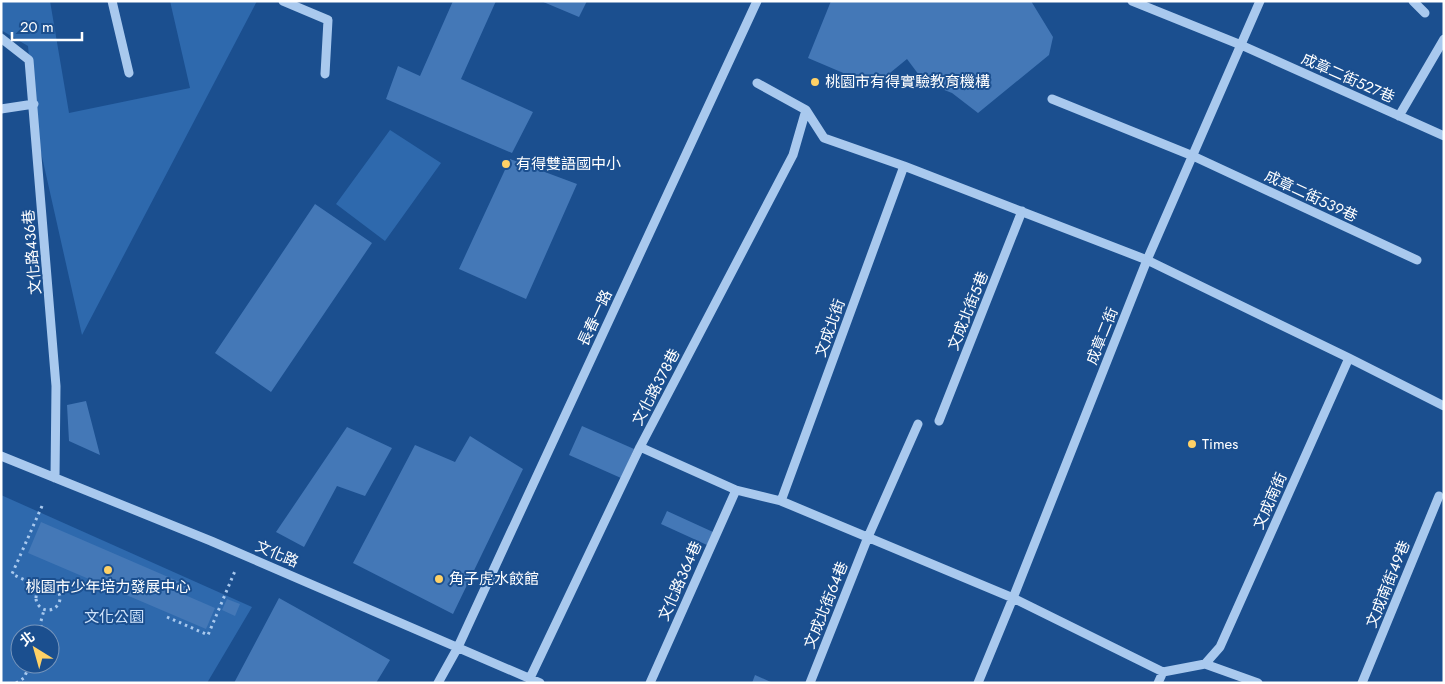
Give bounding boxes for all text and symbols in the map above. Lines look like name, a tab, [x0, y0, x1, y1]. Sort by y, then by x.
scale bar	[12, 10, 82, 42]
text: 20 m	[20, 16, 54, 38]
street label: 成章二街527巷	[1298, 48, 1398, 108]
place label: 桃園市有得實驗教育機構	[825, 71, 990, 93]
marker: 桃園市有得實驗教育機構	[809, 76, 821, 88]
place label: 有得雙語國中小	[516, 153, 621, 175]
marker: 有得雙語國中小	[500, 158, 512, 170]
street label: 成章二街539巷	[1261, 165, 1361, 227]
street label: 文化路436巷	[17, 208, 47, 296]
street label: 文成北街5巷	[942, 268, 994, 354]
street label: 長春一路	[572, 286, 618, 350]
street label: 文成北街	[809, 296, 851, 360]
street label: 成章二街	[1081, 304, 1123, 368]
street label: 文化路378巷	[627, 345, 685, 429]
place label: Times	[1202, 433, 1238, 455]
marker: Times	[1186, 438, 1198, 450]
street label: 文成南街	[1248, 469, 1292, 533]
street label: 文化路	[252, 535, 302, 573]
street label: 文化路364巷	[653, 537, 707, 625]
street label: 文成南街49巷	[1360, 537, 1416, 631]
street label: 文成北街64巷	[798, 558, 854, 652]
marker: 桃園市少年培力發展中心	[102, 564, 114, 576]
place label: 角子虎水餃館	[449, 568, 539, 590]
marker: 角子虎水餃館	[433, 573, 445, 585]
place label: 桃園市少年培力發展中心	[25, 576, 191, 598]
park label: 文化公園	[84, 606, 144, 628]
north arrow	[10, 624, 60, 674]
text: 北	[16, 626, 39, 651]

